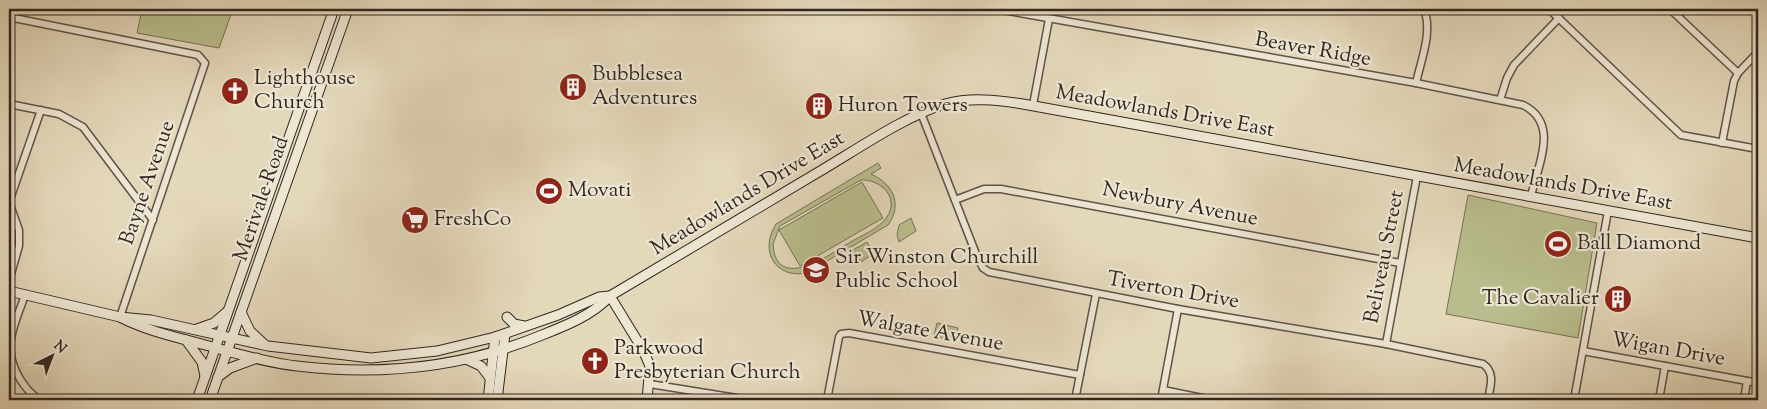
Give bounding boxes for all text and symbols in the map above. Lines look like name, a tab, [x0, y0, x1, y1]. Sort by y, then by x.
street label: Beaver Ridge	[1253, 25, 1373, 75]
place label: Bubblesea Adventures	[592, 60, 697, 114]
place label: Lighthouse Church	[254, 64, 356, 118]
building icon: Bubblesea Adventures	[558, 72, 588, 102]
church icon: Lighthouse Church	[220, 76, 250, 106]
street label: Meadowlands Drive East	[1053, 78, 1277, 146]
building icon: Huron Towers	[804, 91, 834, 121]
place label: Huron Towers	[838, 91, 968, 121]
street label: Bayne Avenue	[113, 117, 183, 249]
street label: Meadowlands Drive East	[645, 124, 851, 264]
street label: Merivale Road	[227, 132, 297, 265]
street label: Meadowlands Drive East	[1451, 151, 1675, 219]
street label: Newbury Avenue	[1100, 175, 1260, 235]
sports icon: Movati	[534, 176, 564, 206]
place label: Movati	[568, 176, 631, 206]
street label: Beliveau Street	[1357, 188, 1413, 326]
supermarket icon: FreshCo	[400, 205, 430, 235]
place label: FreshCo	[434, 205, 511, 235]
sports icon: Ball Diamond	[1543, 229, 1573, 259]
place label: Ball Diamond	[1577, 229, 1701, 259]
place label: Sir Winston Churchill Public School	[835, 243, 1039, 297]
school or university icon: Sir Winston Churchill Public School	[801, 255, 831, 285]
street label: Tiverton Drive	[1105, 265, 1241, 317]
place label: The Cavalier	[1482, 284, 1599, 314]
building icon: The Cavalier	[1603, 284, 1633, 314]
street label: Walgate Avenue	[854, 304, 1006, 360]
street label: Wigan Drive	[1609, 325, 1727, 375]
north arrow	[28, 332, 78, 382]
place label: Parkwood Presbyterian Church	[614, 334, 801, 388]
text: N	[49, 337, 70, 359]
church icon: Parkwood Presbyterian Church	[580, 346, 610, 376]

